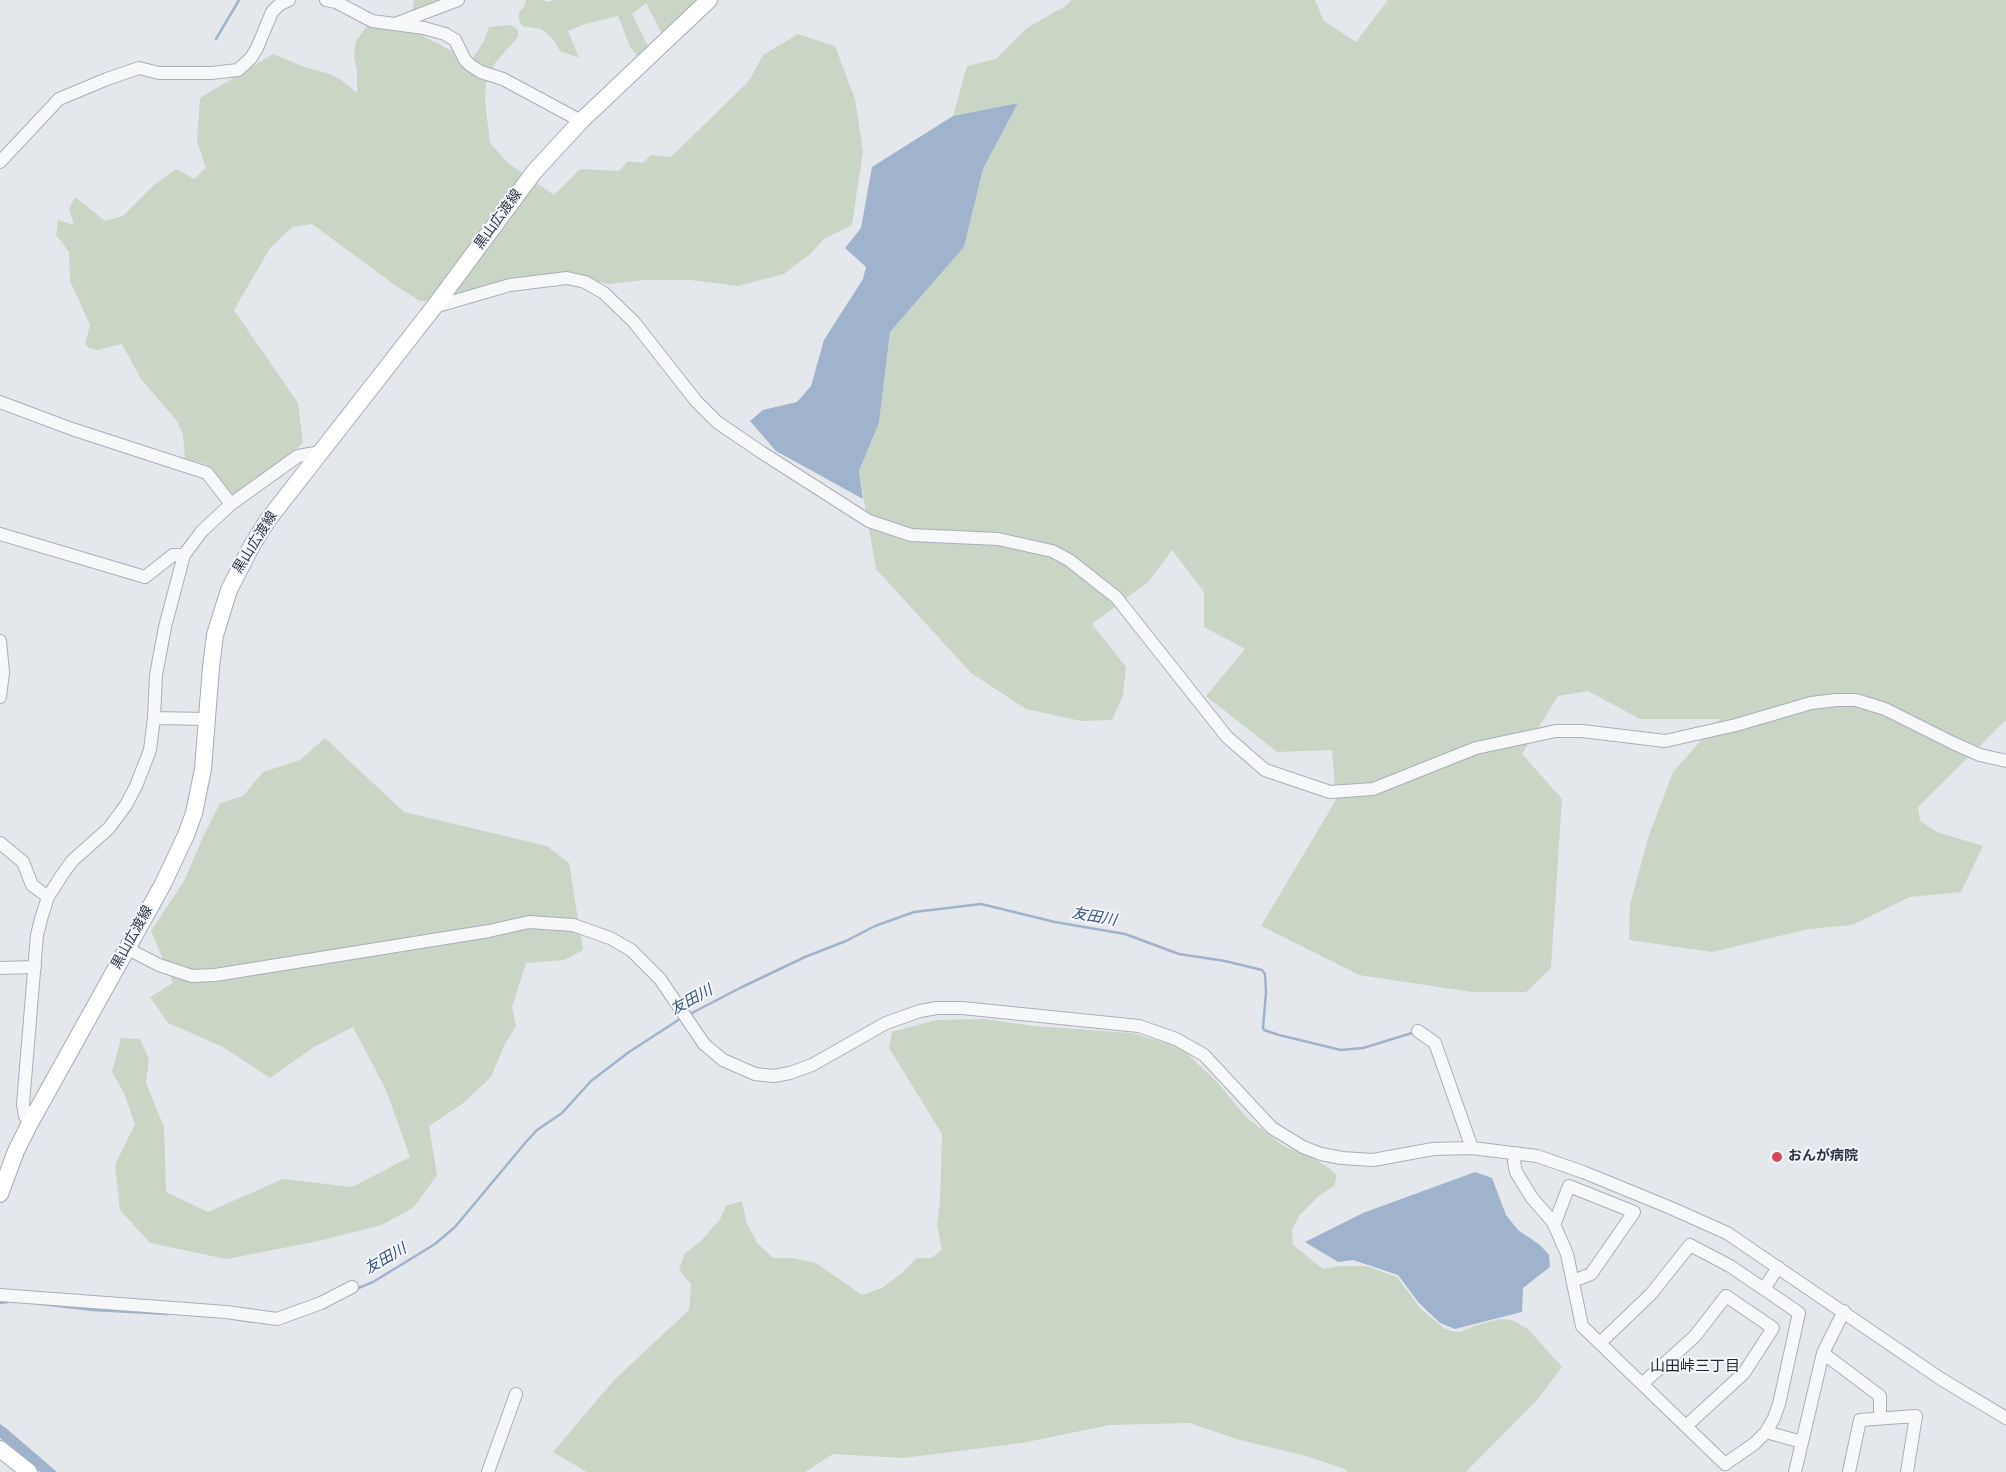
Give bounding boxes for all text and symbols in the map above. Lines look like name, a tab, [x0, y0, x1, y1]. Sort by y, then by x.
street label: 黒山広渡線	[472, 187, 526, 253]
street label: 黒山広渡線	[230, 509, 282, 577]
street label: 黒山広渡線	[109, 903, 157, 973]
water label: 友田川	[1070, 905, 1118, 931]
water label: 友田川	[668, 982, 716, 1020]
place label: おんが病院	[1788, 1149, 1858, 1165]
marker: おんが病院	[1770, 1150, 1784, 1164]
water label: 友田川	[362, 1241, 410, 1279]
district label: 山田峠三丁目	[1650, 1359, 1740, 1377]

